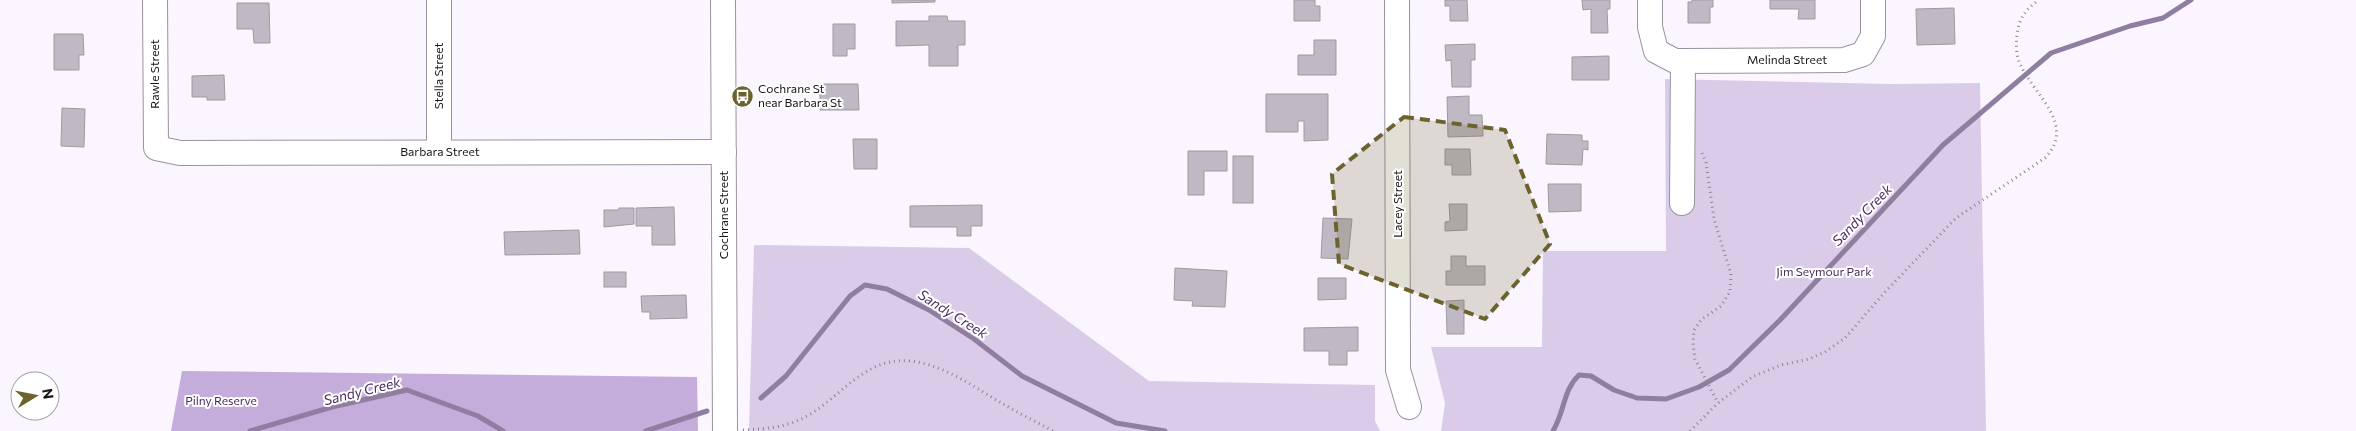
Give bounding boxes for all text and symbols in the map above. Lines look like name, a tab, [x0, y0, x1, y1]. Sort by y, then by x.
street label: Rawle Street	[147, 39, 161, 109]
street label: Stella Street	[431, 43, 445, 109]
street label: Melinda Street	[1747, 52, 1827, 66]
place label: Cochrane St near Barbara St	[758, 81, 842, 109]
bus stop icon: Cochrane St near Barbara St	[730, 84, 754, 108]
street label: Barbara Street	[400, 144, 480, 158]
street label: Lacey Street	[1390, 170, 1404, 238]
street label: Cochrane Street	[716, 171, 730, 259]
water label: Sandy Creek	[1828, 180, 1895, 249]
park label: Jim Seymour Park	[1776, 264, 1872, 279]
water label: Sandy Creek	[915, 285, 992, 342]
north arrow	[10, 371, 60, 421]
water label: Sandy Creek	[322, 373, 403, 408]
text: N	[39, 387, 58, 400]
park label: Pilny Reserve	[185, 393, 257, 407]

